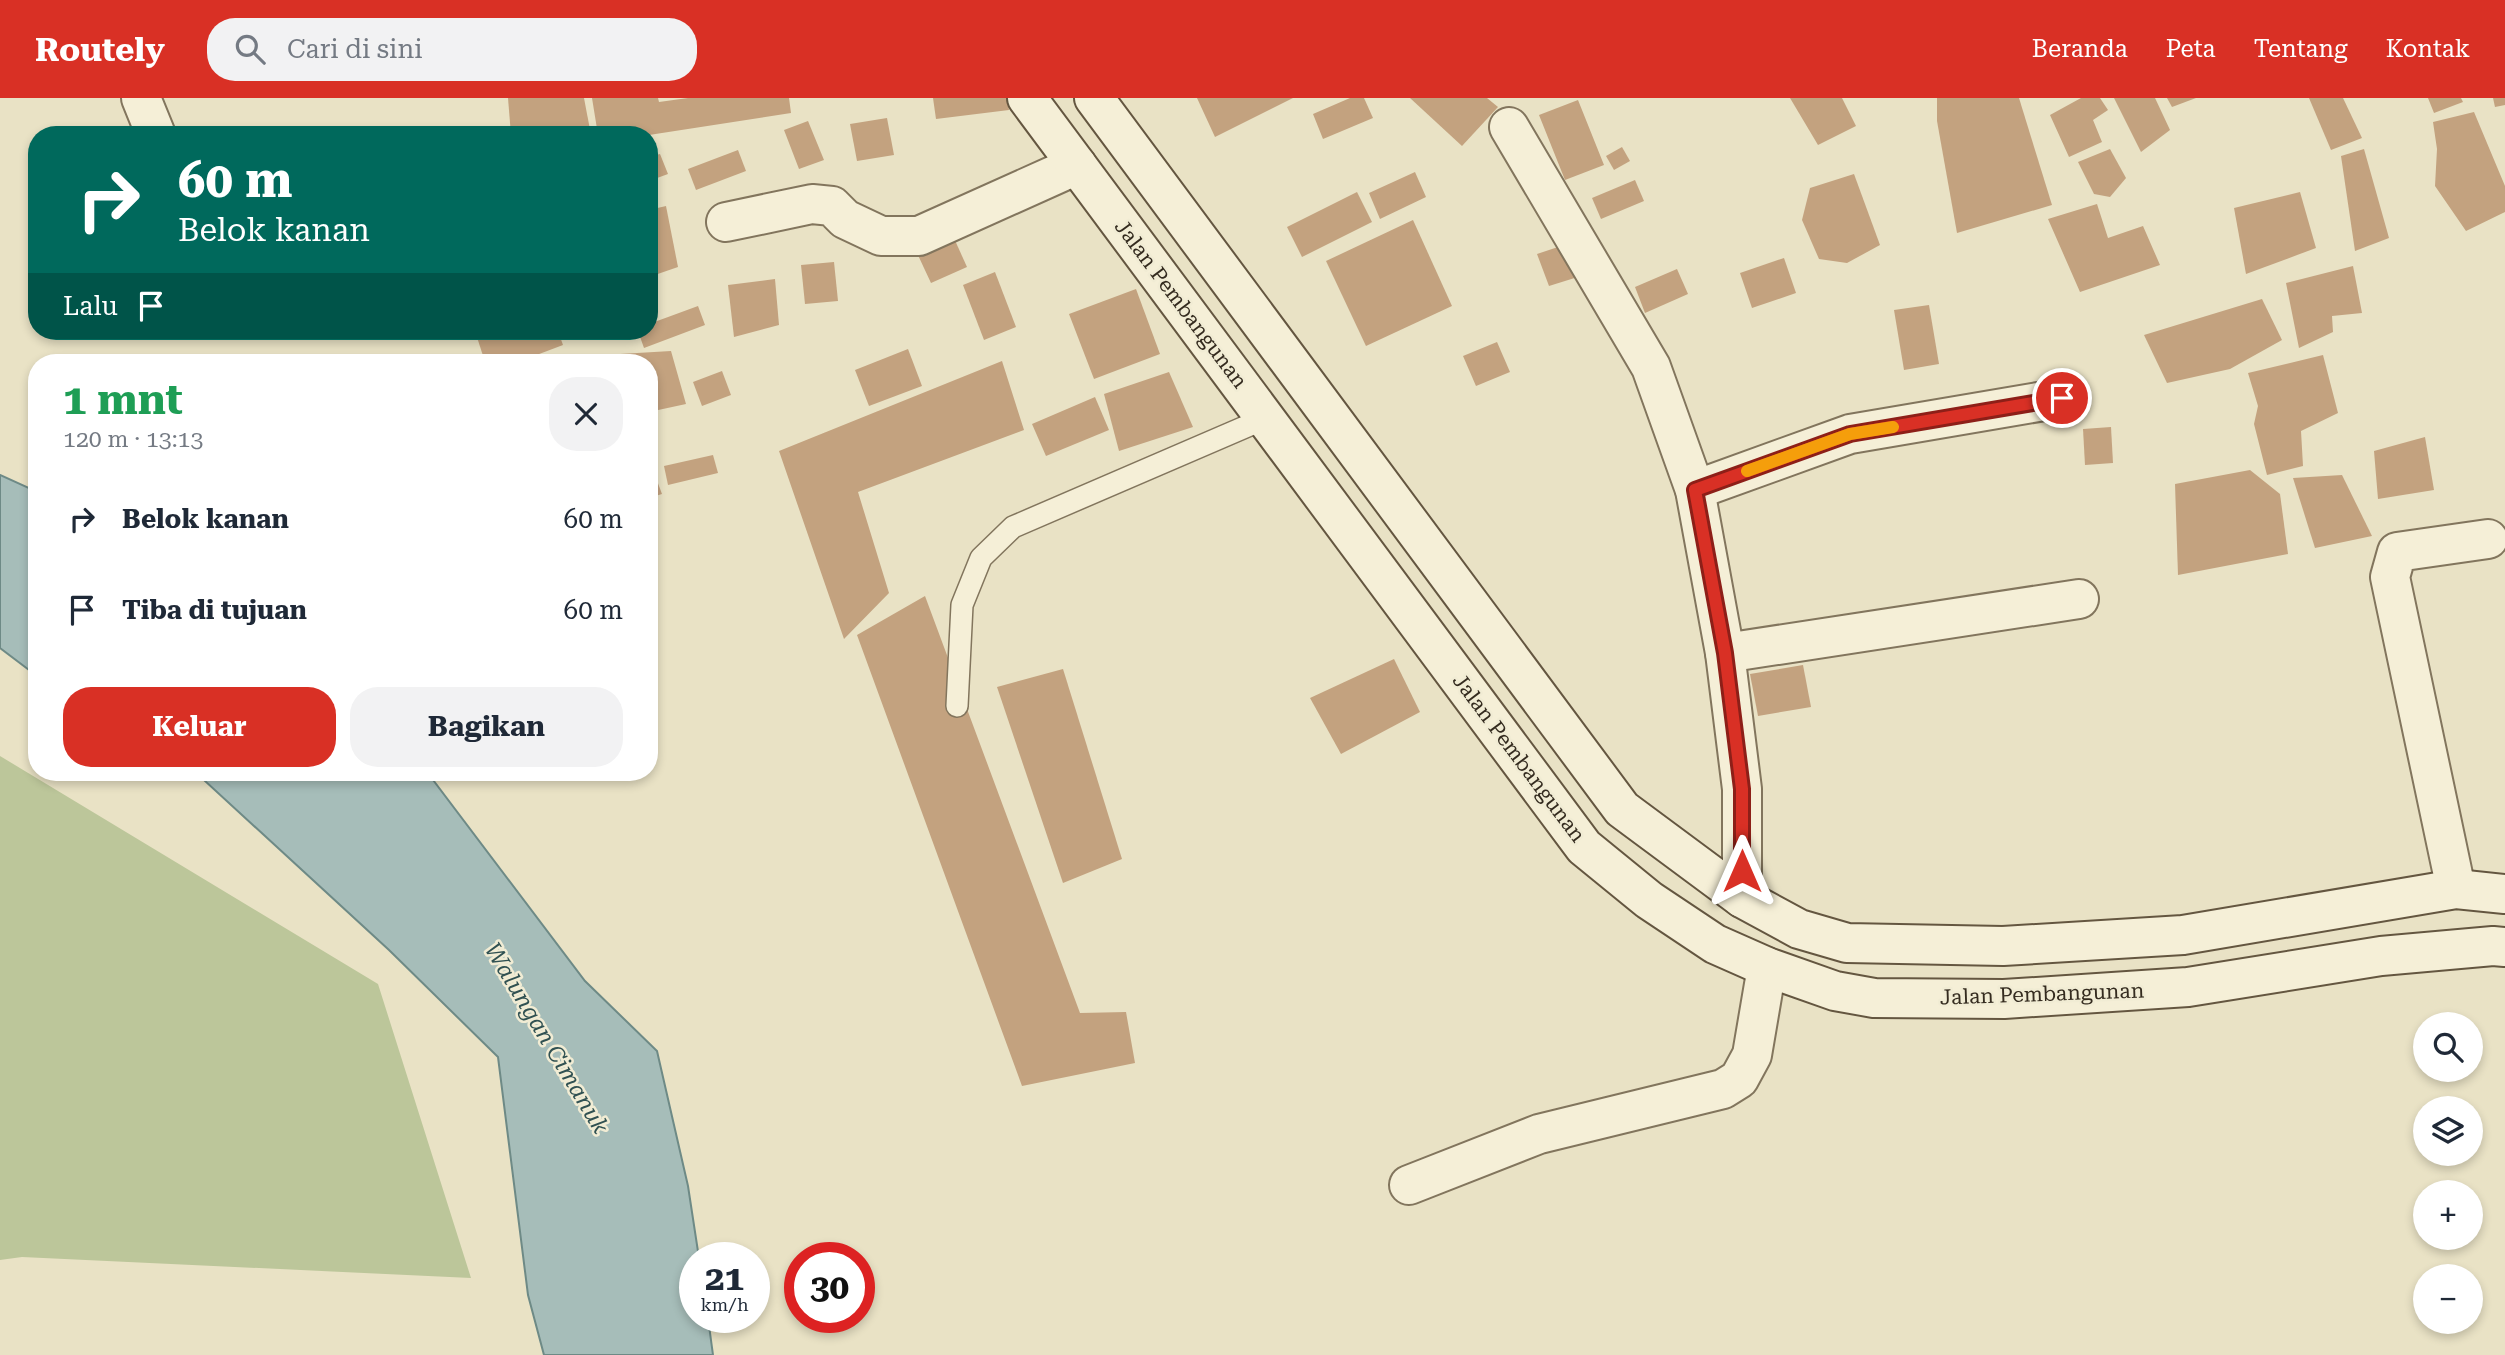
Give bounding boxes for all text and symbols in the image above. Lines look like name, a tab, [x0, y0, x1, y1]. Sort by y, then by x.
search box	[207, 18, 697, 81]
text: Routely	[35, 30, 165, 69]
icon: search	[231, 30, 269, 68]
text: Cari di sini	[287, 34, 422, 64]
text: Beranda	[2032, 35, 2128, 63]
text: Peta	[2166, 35, 2216, 63]
text: Tentang	[2254, 35, 2348, 63]
text: Kontak	[2386, 35, 2470, 63]
text: 60 m	[178, 152, 293, 209]
icon: right	[63, 154, 154, 245]
text: Belok kanan	[178, 211, 370, 249]
street label: Jalan Pembangunan	[1110, 215, 1252, 393]
icon: arrive	[132, 287, 170, 325]
text: Lalu	[63, 291, 118, 321]
pin	[2032, 368, 2092, 428]
text: 1 mnt	[63, 375, 183, 424]
button: close	[549, 377, 623, 451]
icon: arrive	[2043, 379, 2081, 417]
text: 120 m · 13:13	[63, 426, 203, 453]
icon: right	[63, 500, 101, 538]
text: Belok kanan	[122, 504, 289, 534]
text: 60 m	[564, 504, 623, 534]
icon: arrive	[63, 591, 101, 629]
text: Tiba di tujuan	[122, 595, 307, 625]
text: 60 m	[564, 595, 623, 625]
street label: Jalan Pembangunan	[1448, 669, 1590, 847]
button: Keluar	[63, 687, 336, 767]
button: Bagikan	[350, 687, 623, 767]
position arrow	[1705, 834, 1779, 908]
water label: Walungan Cimanuk	[479, 938, 614, 1139]
street label: Jalan Pembangunan	[1939, 978, 2145, 1010]
map controls	[2413, 1012, 2483, 1334]
button: search	[2413, 1012, 2483, 1082]
button: layers	[2413, 1096, 2483, 1166]
button: +	[2413, 1180, 2483, 1250]
speed limit sign: 30	[784, 1242, 875, 1333]
text: 21	[705, 1258, 744, 1299]
button: −	[2413, 1264, 2483, 1334]
text: km/h	[700, 1294, 749, 1315]

